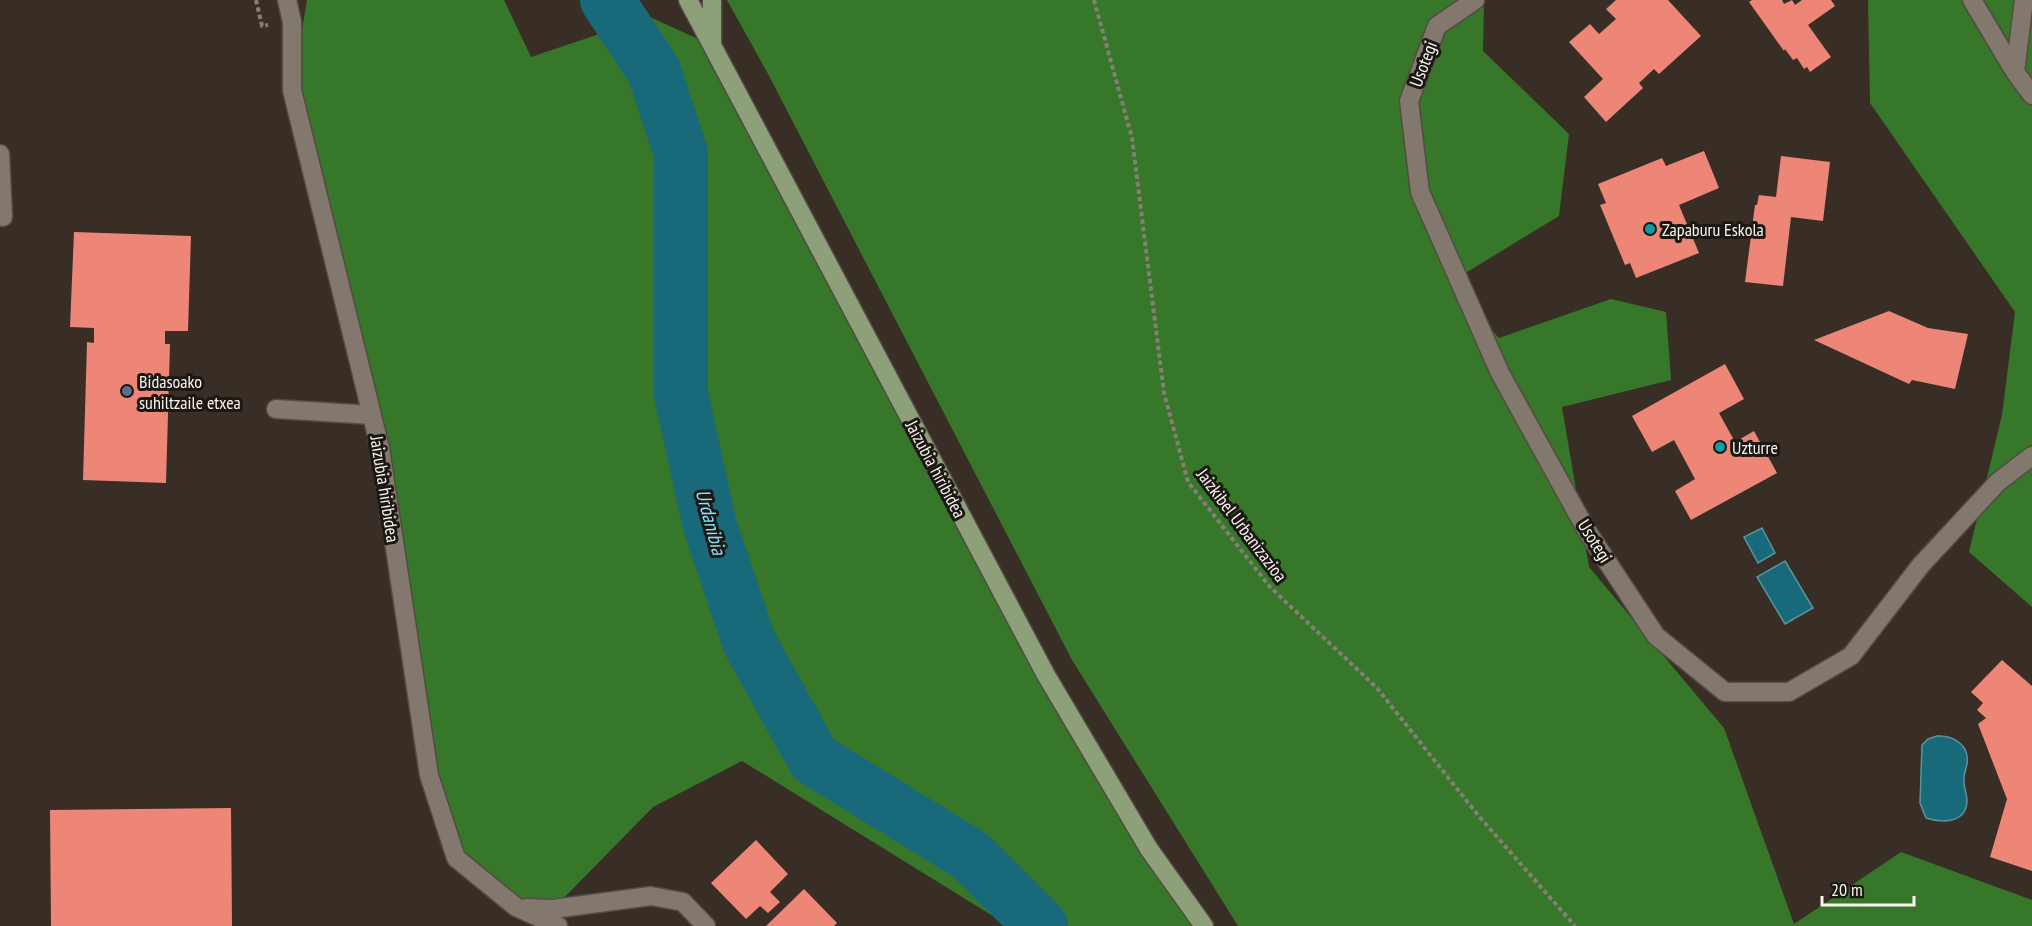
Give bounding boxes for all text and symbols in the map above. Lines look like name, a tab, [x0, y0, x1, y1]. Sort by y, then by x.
street label: Usotegi	[1404, 38, 1442, 90]
place label: Zapaburu Eskola	[1662, 218, 1764, 241]
marker: Zapaburu Eskola	[1643, 222, 1657, 236]
place label: Bidasoako suhiltzaile etxea	[139, 370, 241, 414]
marker: Bidasoako suhiltzaile etxea	[120, 384, 134, 398]
street label: Jaizubia hiribidea	[900, 415, 971, 522]
street label: Jaizubia hiribidea	[365, 433, 405, 544]
place label: Uzturre	[1732, 436, 1778, 459]
marker: Uzturre	[1713, 440, 1727, 454]
street label: Jaizkibel Urbanizazioa	[1191, 463, 1292, 586]
water label: Urdanibia	[690, 486, 732, 559]
street label: Usotegi	[1573, 515, 1617, 567]
scale bar	[1822, 869, 1914, 907]
text: 20 m	[1831, 878, 1863, 901]

